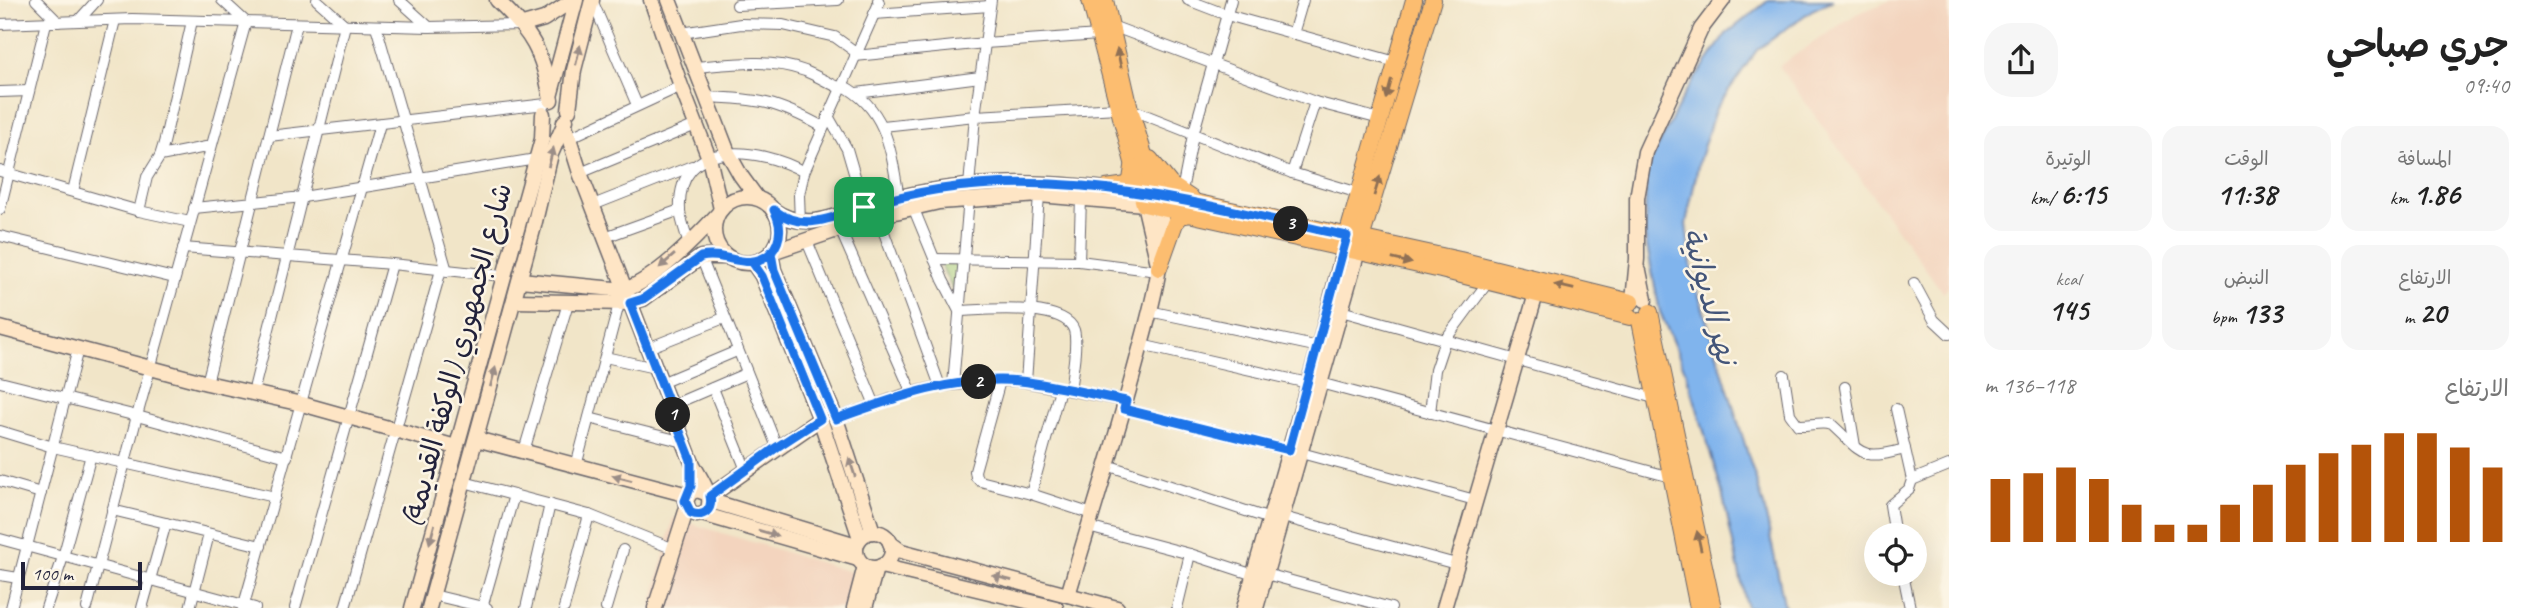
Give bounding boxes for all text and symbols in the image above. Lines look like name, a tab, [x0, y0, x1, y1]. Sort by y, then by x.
text: جري صباحي	[2326, 21, 2509, 68]
button: share	[1984, 23, 2058, 97]
one-way arrow	[572, 44, 583, 66]
one-way arrow	[1113, 47, 1124, 69]
text: 09:40	[2463, 71, 2509, 100]
one-way arrow	[1383, 78, 1394, 100]
one-way arrow	[546, 146, 557, 168]
text: الوتيرة	[2045, 147, 2091, 171]
text: الوقت	[2224, 147, 2269, 171]
text: المسافة	[2398, 147, 2452, 171]
one-way arrow	[1373, 175, 1383, 196]
text: 6:15	[2060, 175, 2106, 213]
text: 11:38	[2217, 175, 2276, 213]
text: 1.86	[2413, 175, 2460, 213]
pin	[834, 177, 894, 237]
street label: شارع الجمهوري (الوكفة القديمة)	[394, 179, 522, 532]
text: /km	[2030, 186, 2060, 210]
text: km	[2390, 186, 2413, 210]
icon: arrive	[845, 188, 883, 226]
pin: 3	[1274, 206, 1308, 242]
text: 3	[1286, 211, 1295, 235]
water label: نهر الديوانية	[1674, 223, 1747, 372]
one-way arrow	[658, 253, 676, 269]
one-way arrow	[1391, 256, 1413, 267]
text: النبض	[2224, 266, 2269, 290]
text: الارتفاع	[2398, 266, 2451, 290]
text: kcal	[2056, 267, 2081, 291]
one-way arrow	[1553, 281, 1575, 292]
text: 145	[2048, 291, 2088, 329]
text: 133	[2242, 294, 2282, 332]
text: 20	[2419, 294, 2446, 332]
text: bpm	[2211, 305, 2242, 329]
text: m	[2404, 305, 2419, 329]
pin: 2	[962, 364, 996, 400]
one-way arrow	[488, 366, 498, 387]
text: 2	[974, 369, 983, 393]
text: 118–136 m	[1984, 371, 2075, 400]
text: الارتفاع	[2445, 374, 2509, 403]
pin: 1	[656, 398, 690, 432]
text: 1	[668, 402, 677, 426]
one-way arrow	[846, 456, 857, 477]
one-way arrow	[611, 472, 633, 483]
map controls	[1864, 523, 1927, 586]
button: locate	[1864, 523, 1927, 586]
one-way arrow	[426, 524, 437, 546]
one-way arrow	[757, 528, 779, 539]
one-way arrow	[1693, 530, 1704, 552]
scale bar	[21, 559, 142, 591]
text: 100 m	[32, 562, 73, 586]
one-way arrow	[991, 572, 1013, 583]

